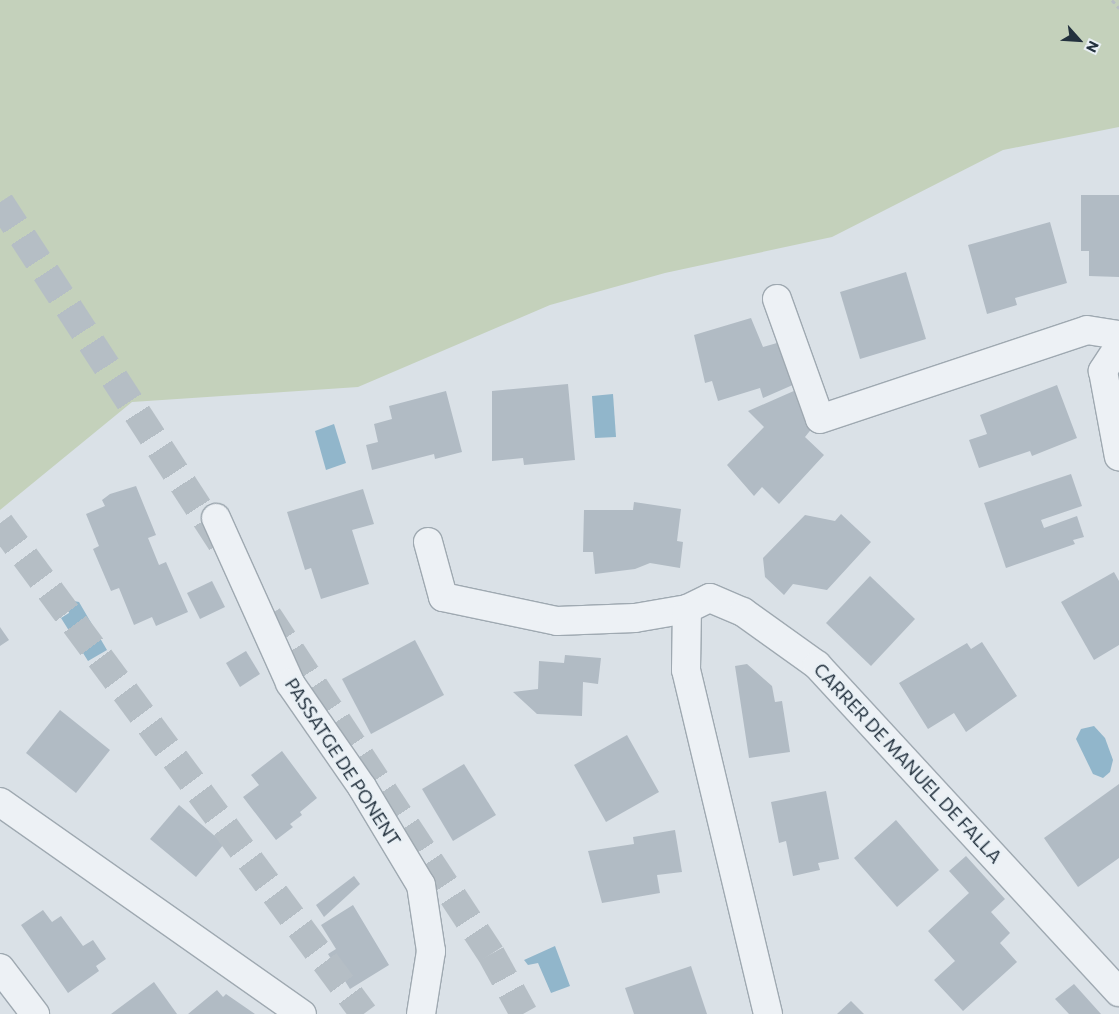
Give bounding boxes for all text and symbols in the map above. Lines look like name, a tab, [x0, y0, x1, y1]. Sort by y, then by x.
north arrow	[1054, 15, 1104, 65]
text: N	[1083, 38, 1103, 55]
street label: CARRER DE MANUEL DE FALLA	[809, 658, 1007, 868]
street label: PASSATGE DE PONENT	[281, 674, 405, 850]

